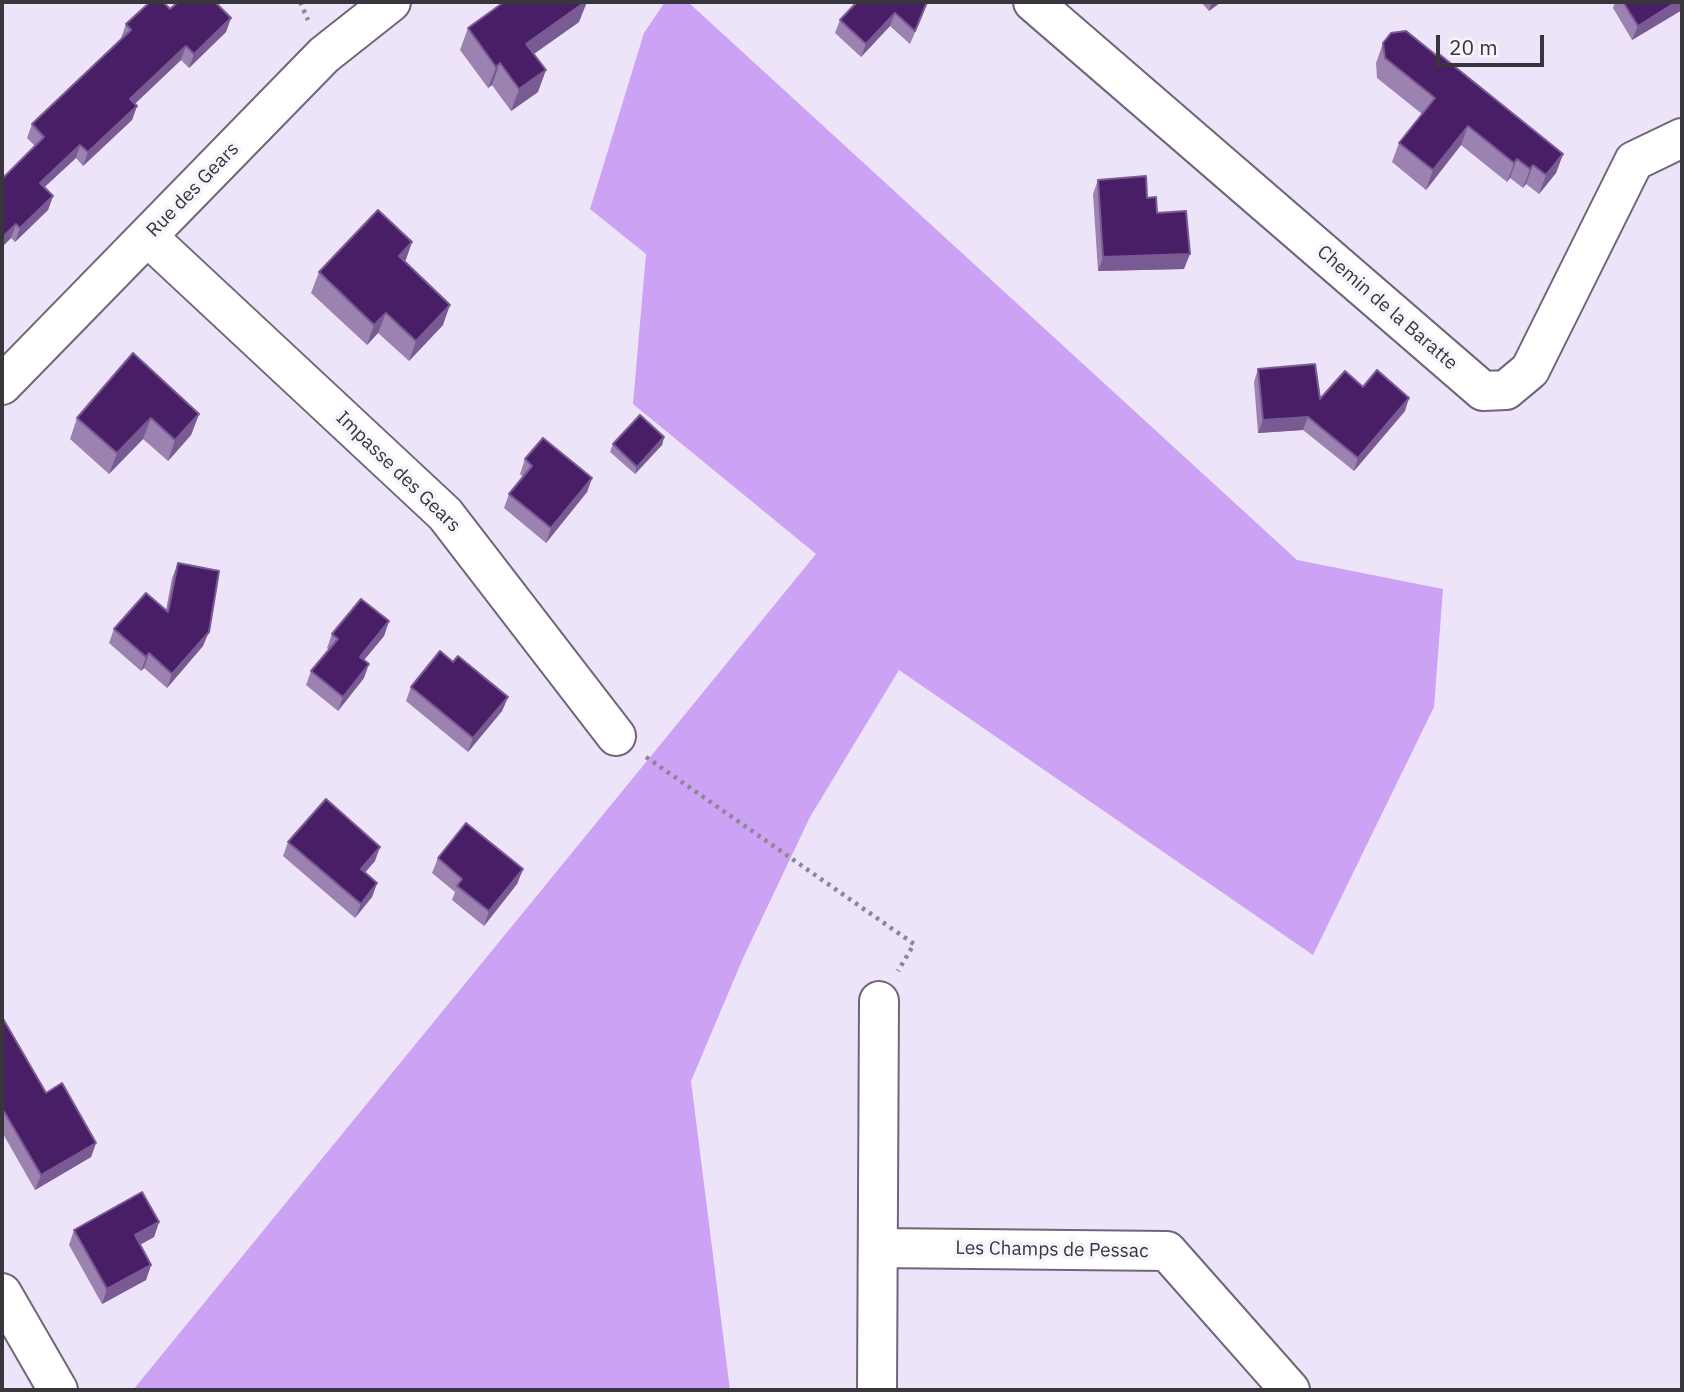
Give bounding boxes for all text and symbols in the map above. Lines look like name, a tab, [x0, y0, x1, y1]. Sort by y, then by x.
scale bar	[1439, 21, 1548, 65]
text: 20 m	[1449, 33, 1498, 61]
street label: Rue des Gears	[142, 138, 244, 242]
street label: Chemin de la Baratte	[1312, 241, 1462, 375]
street label: Impasse des Gears	[331, 407, 465, 537]
street label: Les Champs de Pessac	[955, 1237, 1149, 1263]

